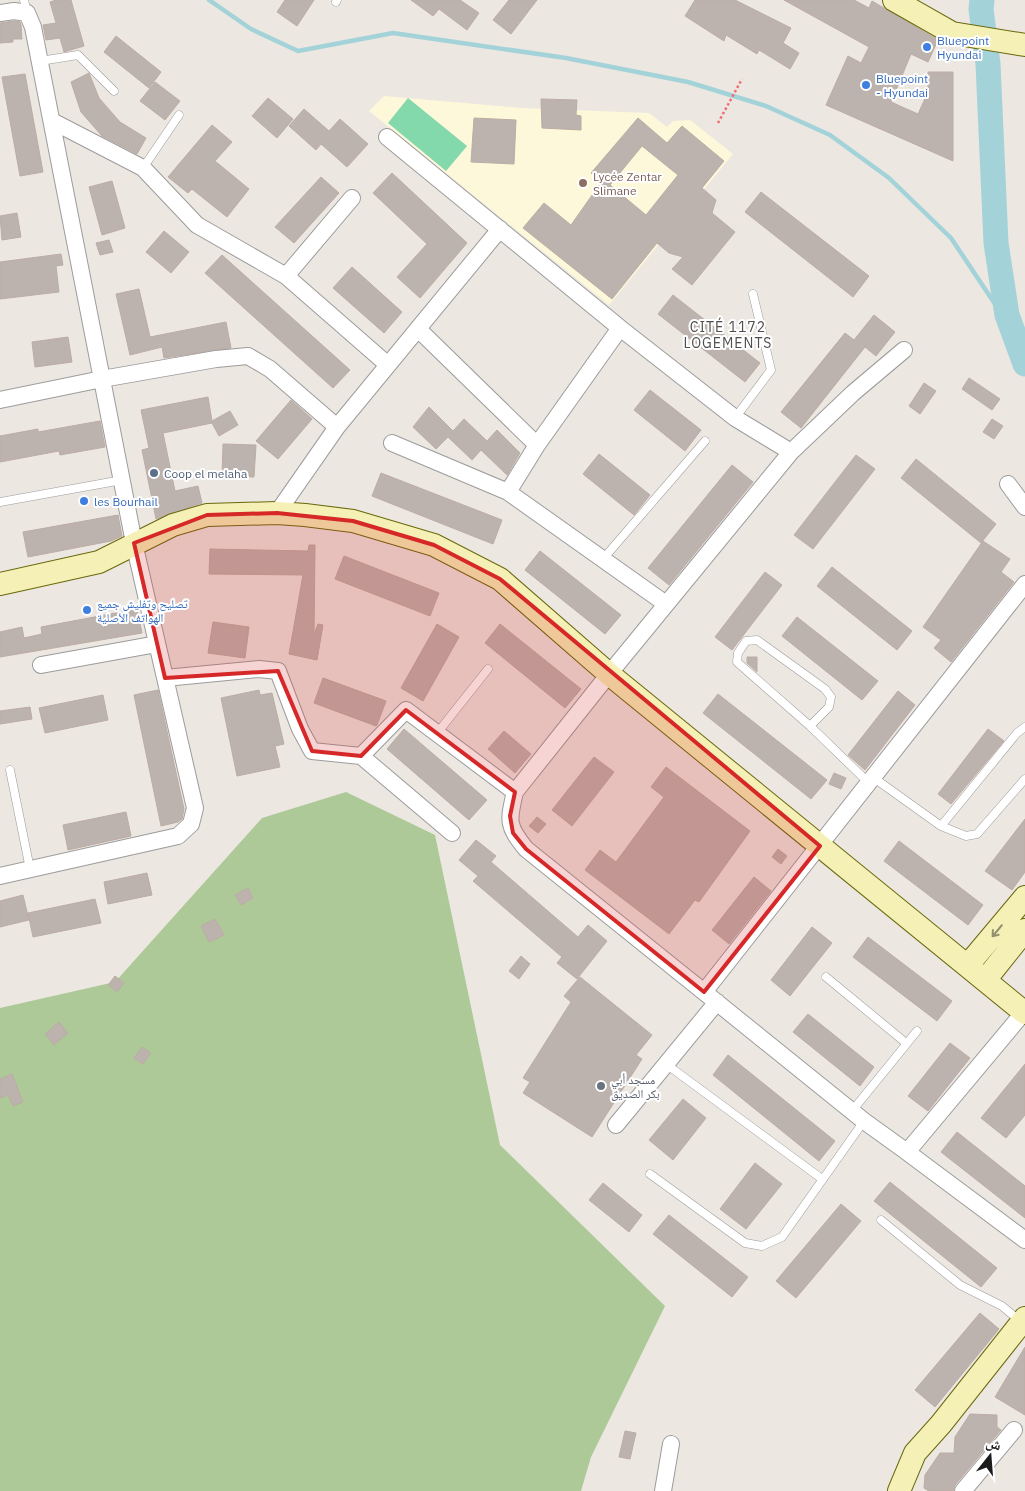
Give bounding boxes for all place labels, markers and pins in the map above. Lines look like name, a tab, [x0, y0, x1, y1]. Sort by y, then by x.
place label: Bluepoint Hyundai	[937, 33, 989, 62]
marker: Bluepoint Hyundai	[921, 41, 933, 53]
place label: Bluepoint - Hyundai	[876, 71, 928, 100]
marker: Bluepoint - Hyundai	[860, 79, 872, 91]
place label: Lycée Zentar Slimane	[593, 169, 662, 198]
marker: Lycée Zentar Slimane	[577, 177, 589, 189]
place label: Coop el melaha	[164, 466, 248, 481]
marker: Coop el melaha	[148, 467, 160, 479]
place label: les Bourhail	[94, 494, 158, 509]
marker: les Bourhail	[78, 495, 90, 507]
place label: تصليح وتفليش جميع الهواتف الأصلية	[97, 596, 188, 625]
marker: تصليح وتفليش جميع الهواتف الأصلية	[81, 604, 93, 616]
place label: مسجد أبي بكر الصديق	[611, 1072, 660, 1101]
marker: مسجد أبي بكر الصديق	[595, 1080, 607, 1092]

